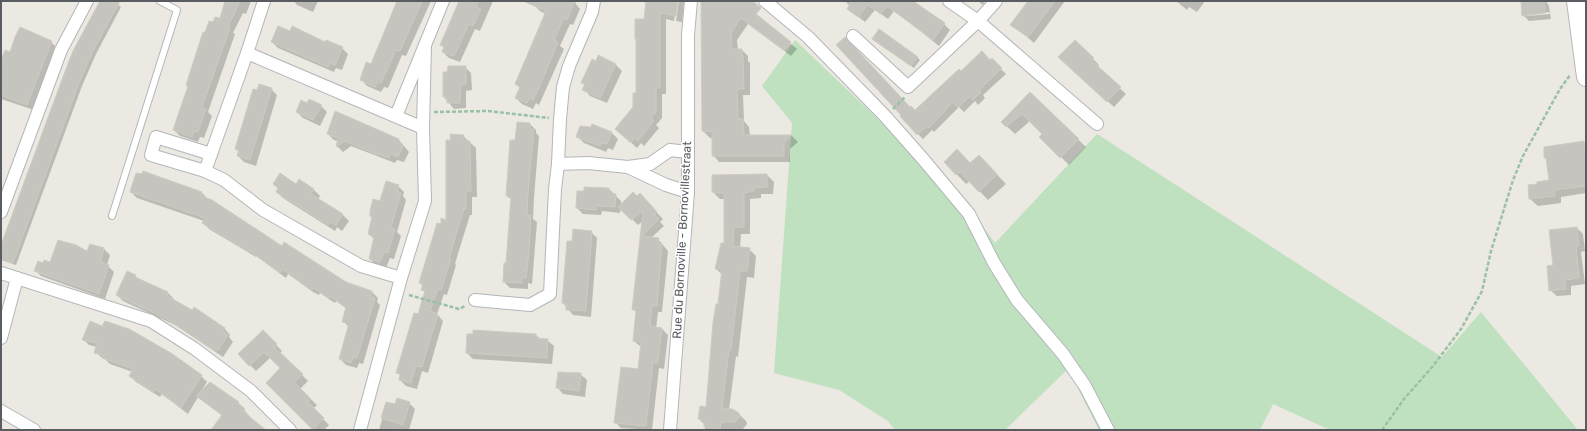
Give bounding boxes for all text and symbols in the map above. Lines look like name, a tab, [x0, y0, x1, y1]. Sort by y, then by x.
street label: Rue du Bornoville - Bornovillestraat	[670, 141, 694, 339]

